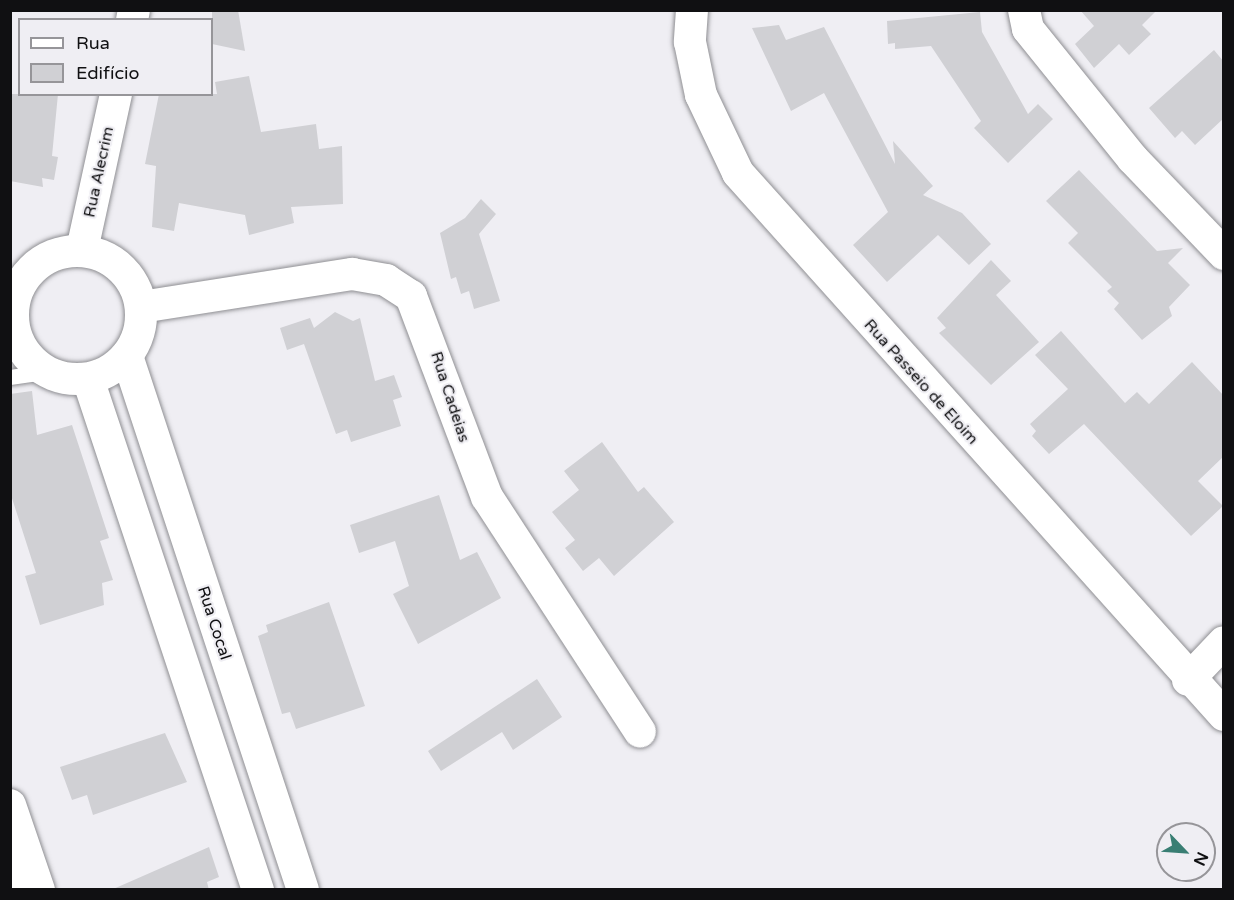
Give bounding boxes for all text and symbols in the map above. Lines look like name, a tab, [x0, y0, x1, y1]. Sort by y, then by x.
legend	[18, 18, 213, 96]
text: Rua	[76, 32, 110, 54]
text: Edifício	[76, 62, 139, 84]
street label: Rua Alecrim	[80, 125, 118, 219]
street label: Rua Passeio de Eloim	[860, 315, 982, 449]
street label: Rua Cadeias	[426, 349, 474, 445]
street label: Rua Cocal	[193, 584, 235, 662]
north arrow	[1156, 822, 1216, 882]
text: N	[1189, 849, 1212, 869]

